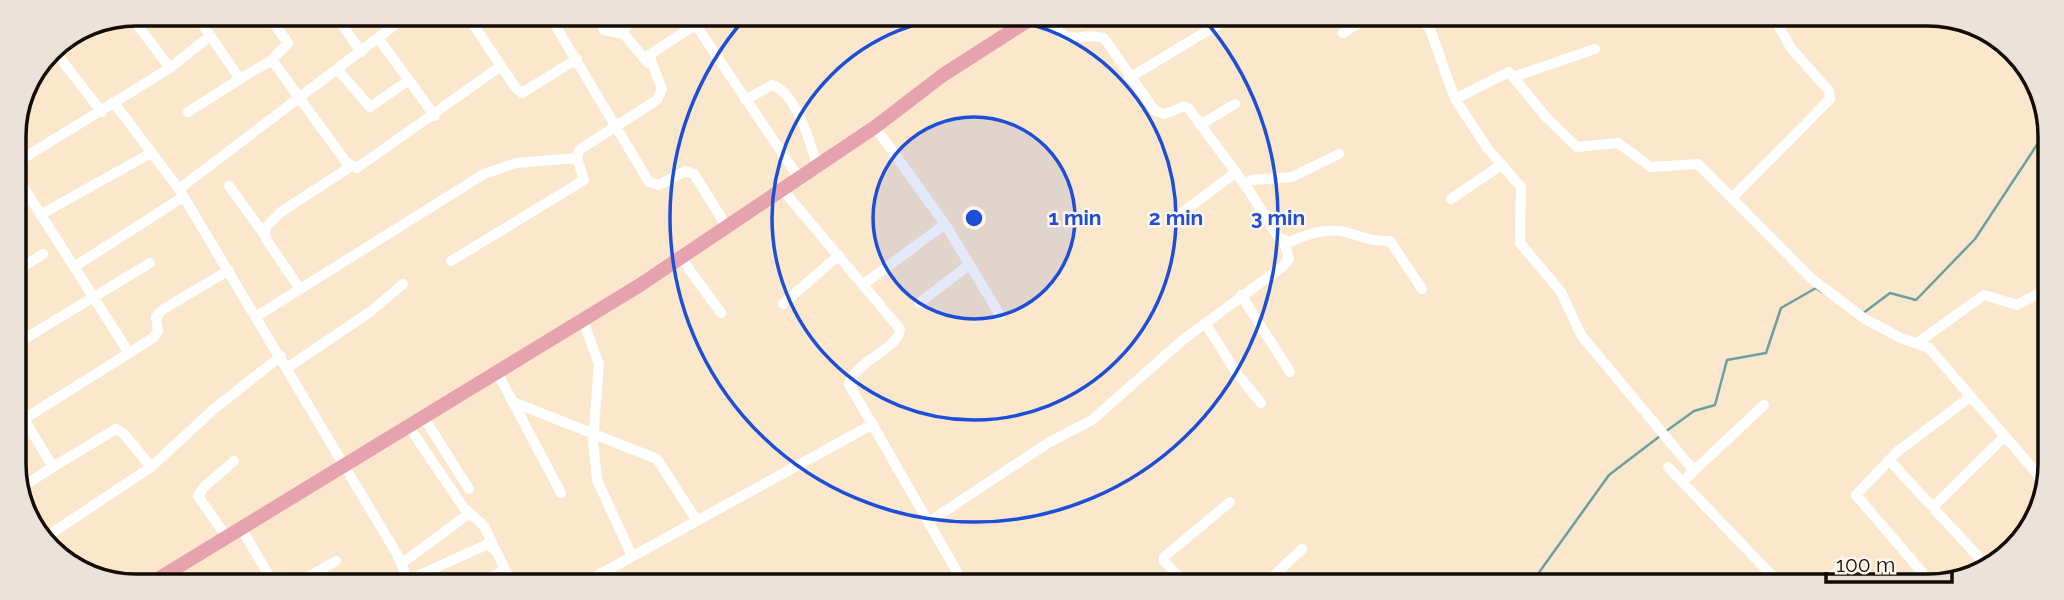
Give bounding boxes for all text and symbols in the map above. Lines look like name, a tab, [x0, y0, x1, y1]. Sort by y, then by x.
text: 1 min	[1048, 205, 1102, 230]
text: 2 min	[1149, 205, 1203, 230]
text: 3 min	[1251, 205, 1305, 230]
centre of rings	[962, 206, 986, 230]
scale bar	[1826, 540, 1952, 584]
text: 100 m	[1836, 552, 1895, 577]

